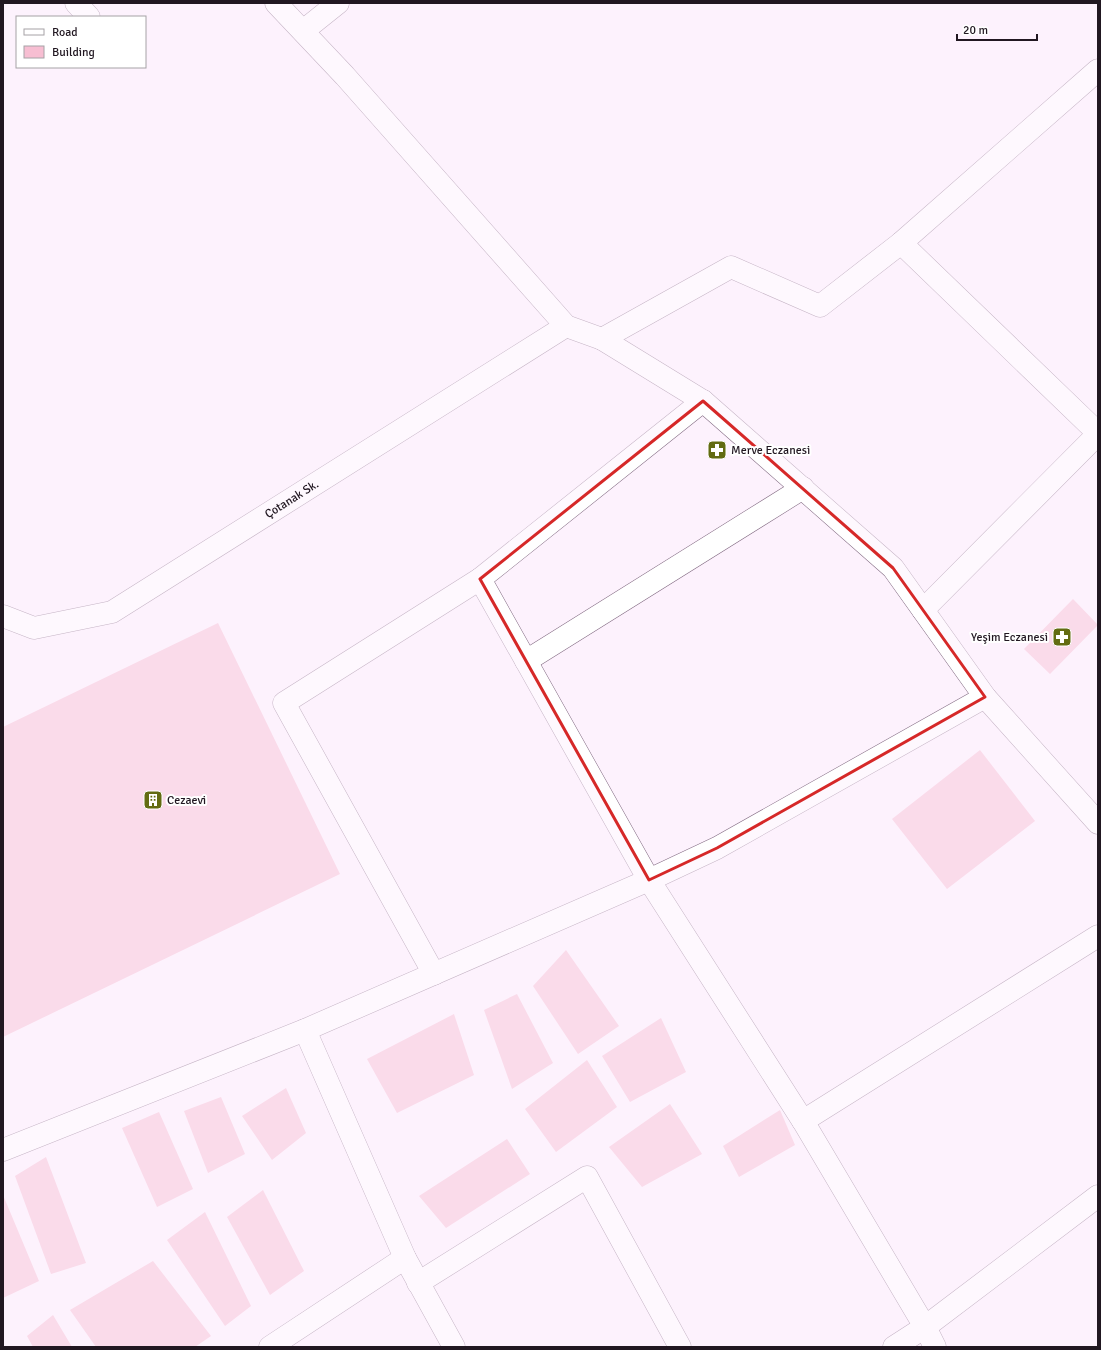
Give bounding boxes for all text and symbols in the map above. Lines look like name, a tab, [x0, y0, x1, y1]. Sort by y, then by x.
legend	[16, 16, 146, 68]
scale bar	[957, 16, 1037, 42]
text: 20 m	[963, 23, 988, 38]
text: Road	[52, 25, 78, 40]
text: Building	[52, 45, 95, 60]
pharmacy icon: Merve Eczanesi	[706, 439, 728, 461]
place label: Merve Eczanesi	[731, 443, 810, 458]
street label: Çotanak Sk.	[262, 477, 321, 522]
pharmacy icon: Yeşim Eczanesi	[1051, 626, 1073, 648]
place label: Yeşim Eczanesi	[971, 630, 1048, 645]
building icon: Cezaevi	[142, 789, 164, 811]
place label: Cezaevi	[167, 793, 206, 808]

